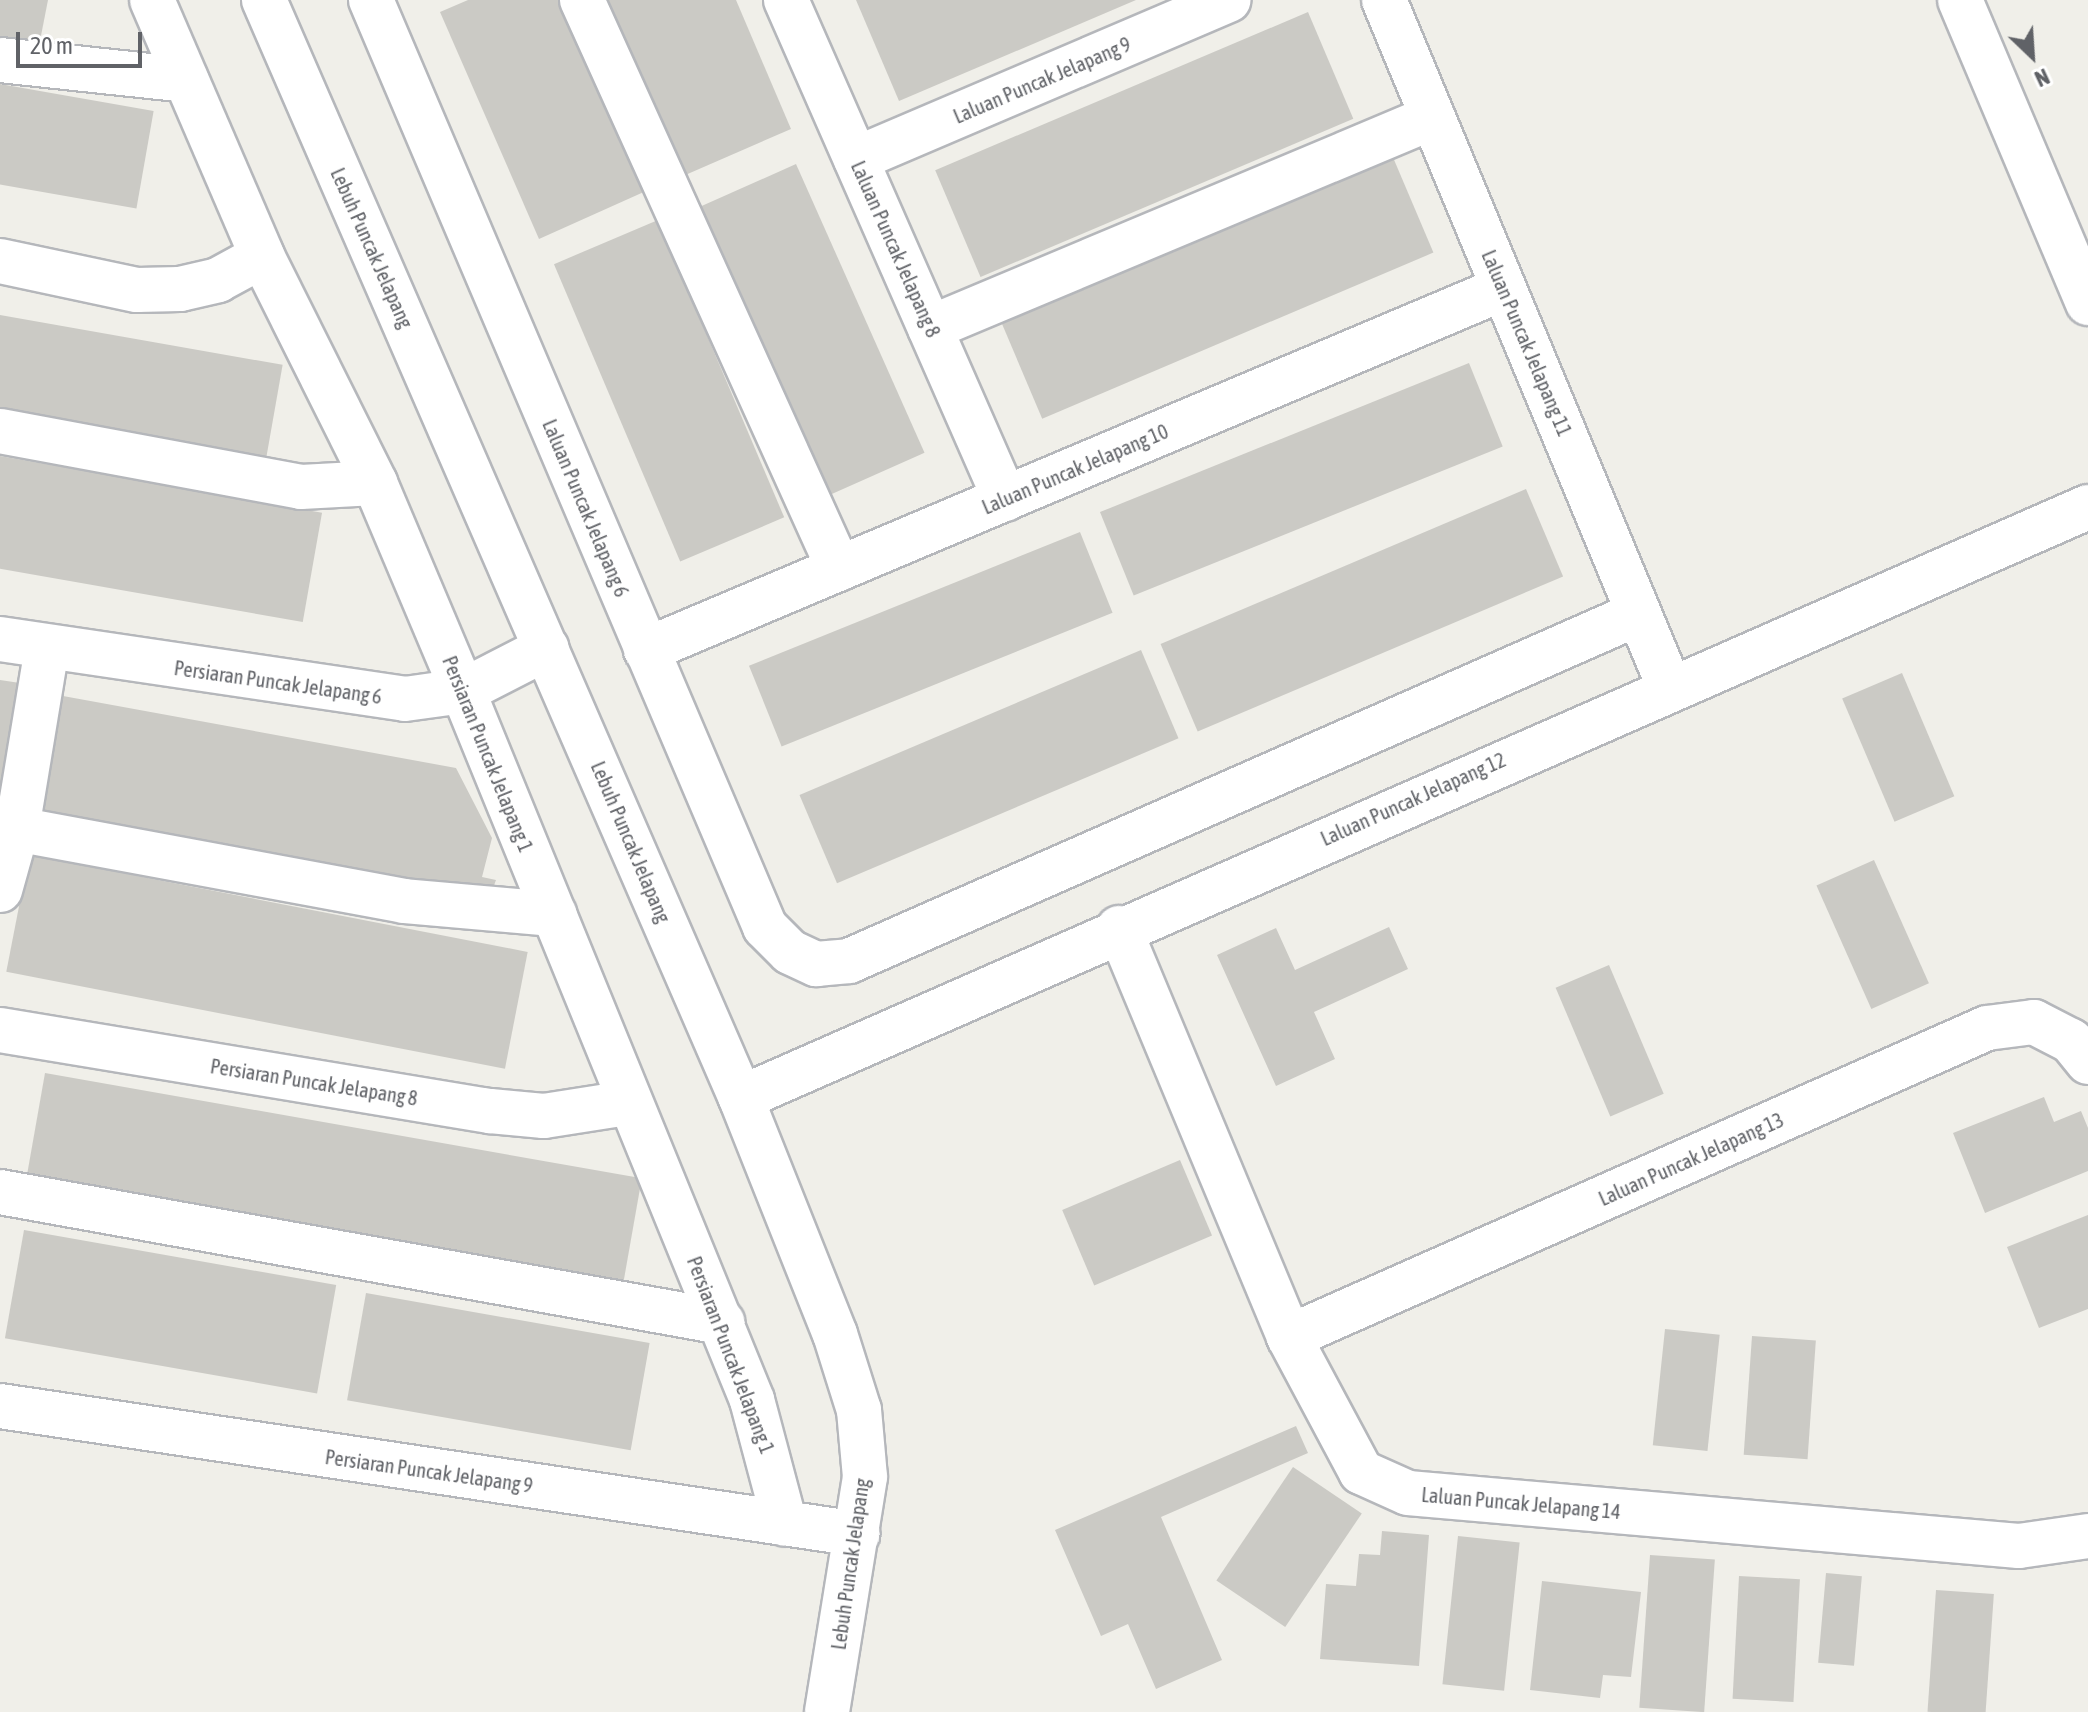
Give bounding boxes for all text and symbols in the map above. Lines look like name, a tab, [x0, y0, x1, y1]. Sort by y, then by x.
scale bar	[20, 16, 146, 66]
north arrow	[1992, 16, 2072, 96]
text: 20 m	[30, 32, 73, 59]
street label: Laluan Puncak Jelapang 9	[950, 32, 1134, 128]
text: N	[2031, 63, 2054, 92]
street label: Laluan Puncak Jelapang 8	[846, 157, 946, 341]
street label: Lebuh Puncak Jelapang	[326, 164, 418, 332]
street label: Laluan Puncak Jelapang 11	[1477, 246, 1577, 440]
street label: Laluan Puncak Jelapang 6	[538, 416, 634, 600]
street label: Laluan Puncak Jelapang 10	[978, 419, 1172, 519]
street label: Persiaran Puncak Jelapang 1	[438, 652, 538, 856]
street label: Persiaran Puncak Jelapang 6	[173, 656, 383, 708]
street label: Laluan Puncak Jelapang 12	[1317, 747, 1509, 851]
street label: Lebuh Puncak Jelapang	[586, 758, 676, 926]
street label: Persiaran Puncak Jelapang 8	[209, 1054, 419, 1110]
street label: Laluan Puncak Jelapang 13	[1595, 1107, 1787, 1211]
street label: Persiaran Puncak Jelapang 1	[682, 1253, 780, 1457]
street label: Persiaran Puncak Jelapang 9	[324, 1445, 534, 1497]
street label: Lebuh Puncak Jelapang	[826, 1477, 874, 1651]
street label: Laluan Puncak Jelapang 14	[1420, 1482, 1622, 1524]

